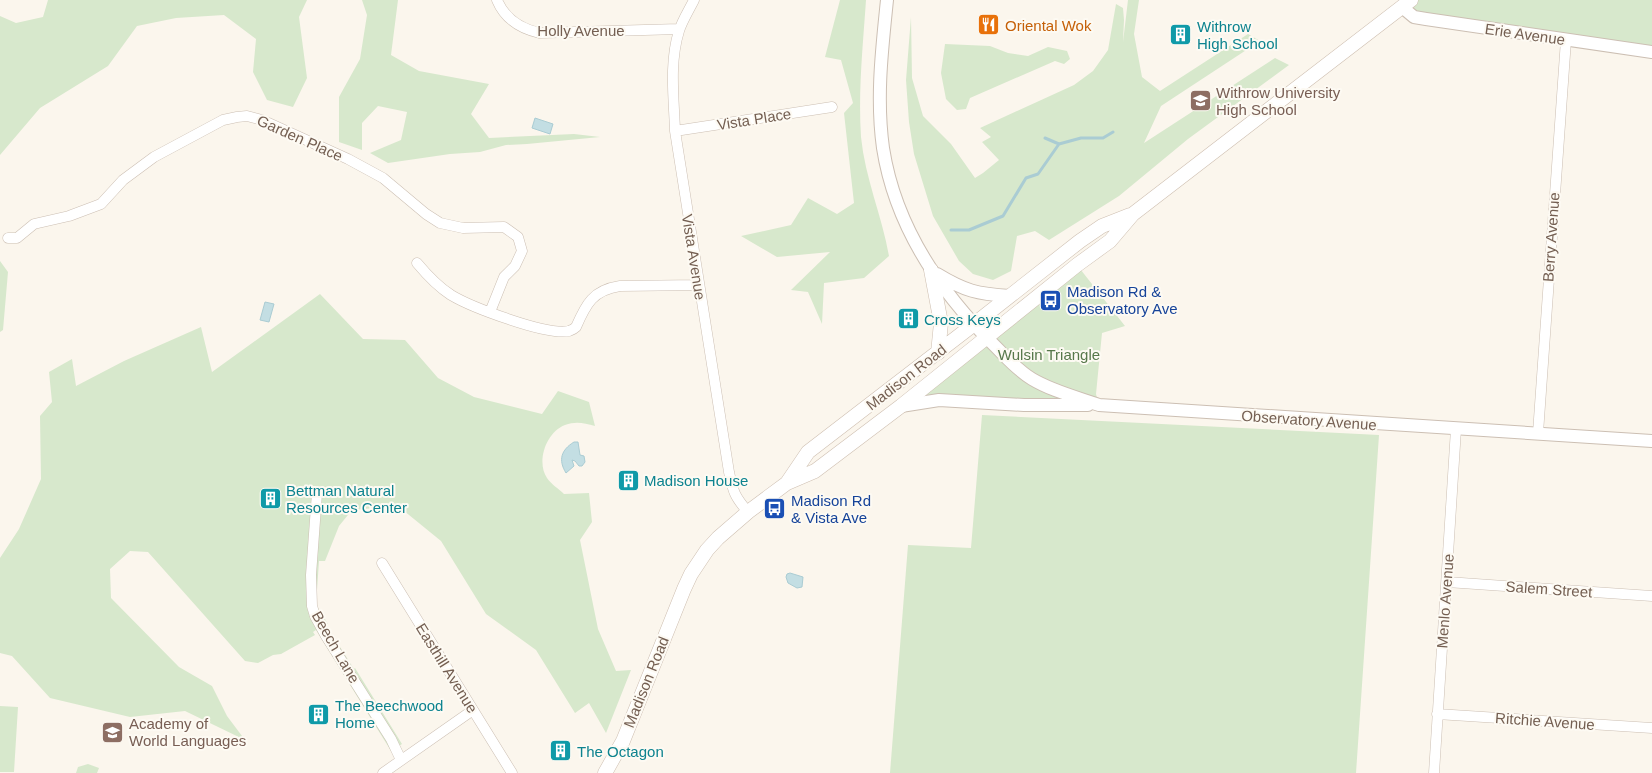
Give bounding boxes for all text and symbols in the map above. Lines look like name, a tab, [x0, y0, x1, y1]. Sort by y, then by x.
restaurant icon: Oriental Wok	[977, 13, 1001, 37]
place label: Oriental Wok	[1005, 17, 1092, 34]
place label: Withrow High School	[1197, 18, 1278, 52]
street label: Erie Avenue	[1484, 20, 1566, 48]
street label: Holly Avenue	[537, 22, 625, 39]
building icon: Withrow High School	[1169, 23, 1193, 47]
place label: Withrow University High School	[1216, 84, 1341, 118]
school or university icon: Withrow University High School	[1188, 89, 1212, 113]
street label: Vista Place	[716, 105, 792, 133]
street label: Garden Place	[255, 112, 345, 164]
street label: Berry Avenue	[1539, 192, 1563, 282]
street label: Vista Avenue	[679, 213, 709, 301]
place label: Madison Rd & Observatory Ave	[1067, 283, 1178, 317]
bus stop icon: Madison Rd & Observatory Ave	[1039, 288, 1063, 312]
building icon: Cross Keys	[896, 307, 920, 331]
place label: Cross Keys	[924, 311, 1001, 328]
street label: Madison Road	[863, 341, 949, 413]
park label: Wulsin Triangle	[998, 346, 1100, 363]
street label: Observatory Avenue	[1241, 407, 1377, 433]
building icon: Madison House	[616, 468, 640, 492]
place label: Madison House	[644, 472, 748, 489]
place label: Bettman Natural Resources Center	[286, 482, 407, 516]
building icon: Bettman Natural Resources Center	[258, 487, 282, 511]
place label: Madison Rd & Vista Ave	[791, 492, 871, 526]
bus stop icon: Madison Rd & Vista Ave	[763, 497, 787, 521]
street label: Menlo Avenue	[1433, 553, 1457, 649]
street label: Salem Street	[1505, 577, 1594, 601]
street label: Beech Lane	[309, 608, 363, 686]
street label: Easthill Avenue	[413, 620, 481, 716]
street label: Madison Road	[620, 634, 672, 730]
place label: The Beechwood Home	[335, 697, 443, 731]
building icon: The Beechwood Home	[307, 702, 331, 726]
street label: Ritchie Avenue	[1495, 709, 1595, 733]
place label: Academy of World Languages	[129, 715, 246, 749]
school or university icon: Academy of World Languages	[101, 720, 125, 744]
building icon: The Octagon	[549, 739, 573, 763]
place label: The Octagon	[577, 743, 664, 760]

